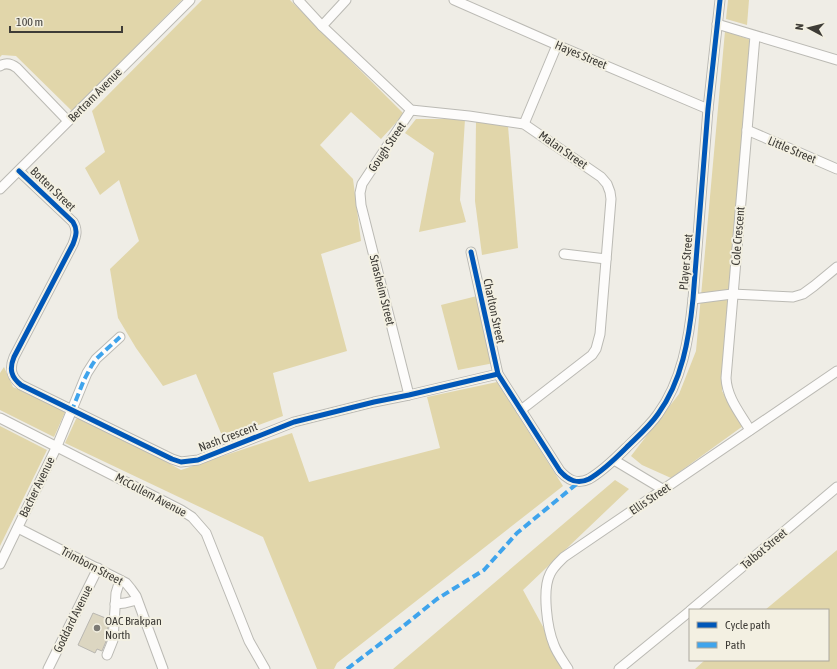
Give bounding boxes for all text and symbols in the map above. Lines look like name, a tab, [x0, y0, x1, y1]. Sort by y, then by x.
scale bar	[10, 8, 122, 34]
north arrow	[789, 8, 829, 48]
text: 100 m	[16, 15, 43, 29]
text: N	[793, 23, 805, 31]
street label: Hayes Street	[553, 38, 610, 72]
street label: Bertram Avenue	[65, 65, 125, 125]
street label: Gough Street	[365, 119, 409, 174]
street label: Malan Street	[536, 128, 590, 172]
street label: Little Street	[766, 134, 819, 167]
street label: Botten Street	[28, 164, 79, 214]
street label: Cole Crescent	[728, 205, 748, 266]
street label: Player Street	[677, 233, 695, 291]
street label: Strasheim Street	[366, 253, 398, 327]
street label: Charlton Street	[480, 277, 508, 345]
street label: Nash Crescent	[196, 419, 260, 455]
street label: Bacher Avenue	[16, 455, 58, 519]
street label: McCullem Avenue	[113, 470, 189, 520]
street label: Ellis Street	[627, 480, 674, 518]
street label: Talbot Street	[738, 525, 790, 572]
street label: Trimborn Street	[59, 544, 126, 588]
street label: Goddard Avenue	[51, 583, 95, 655]
legend	[689, 609, 829, 661]
place label: OAC Brakpan North	[105, 614, 162, 642]
text: Cycle path	[725, 618, 770, 632]
marker: OAC Brakpan North	[92, 623, 102, 633]
text: Path	[725, 638, 746, 652]

